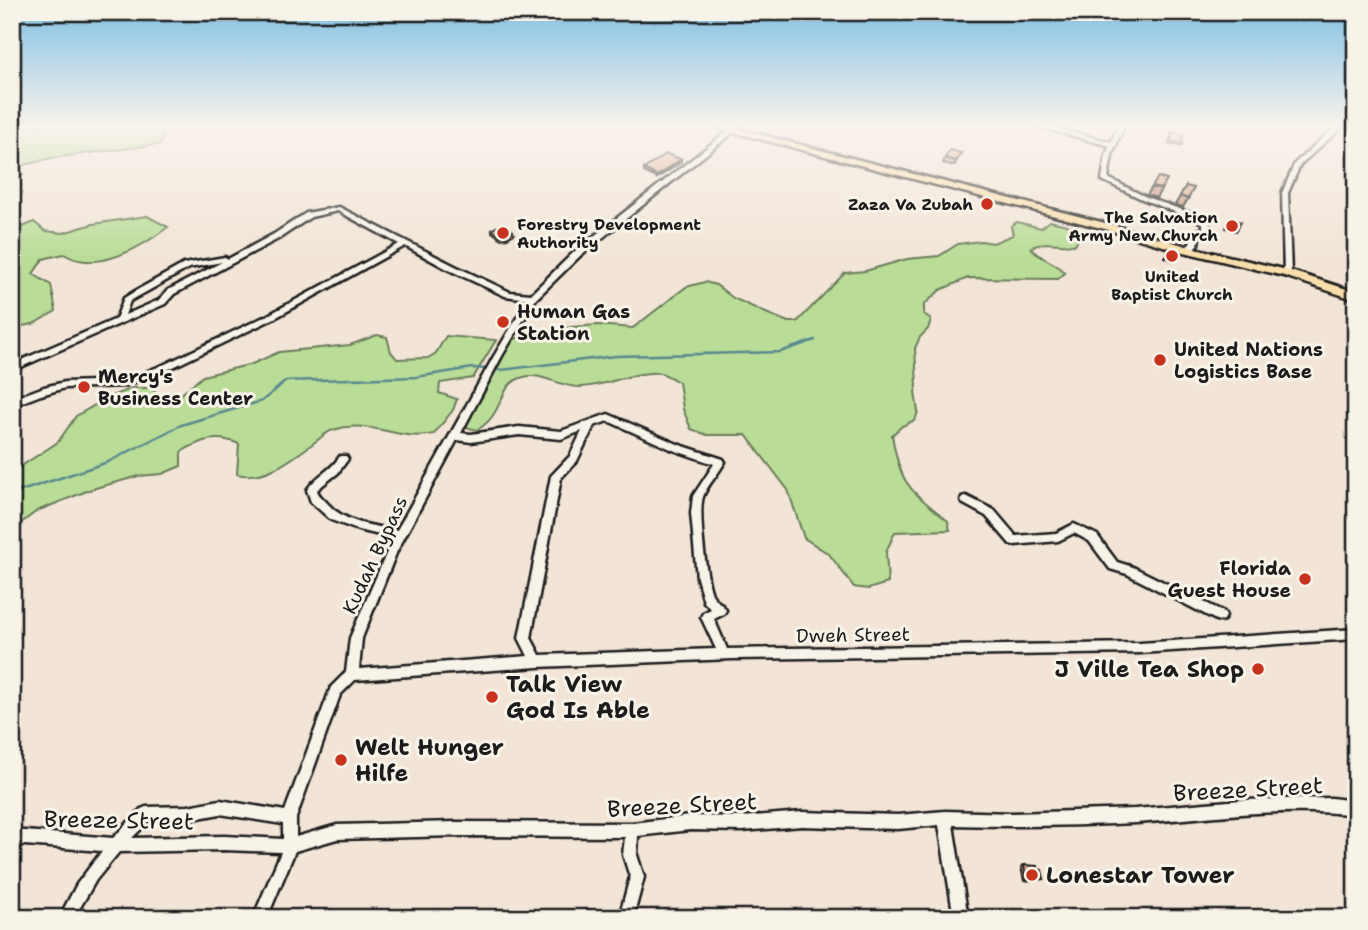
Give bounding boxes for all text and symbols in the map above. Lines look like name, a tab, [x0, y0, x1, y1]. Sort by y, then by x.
place label: Zaza Va Zubah	[848, 194, 973, 215]
marker: Zaza Va Zubah	[979, 196, 995, 212]
place label: The Salvation Army New Church	[1069, 207, 1218, 246]
place label: Forestry Development Authority	[517, 214, 701, 253]
marker: The Salvation Army New Church	[1224, 218, 1240, 234]
marker: Forestry Development Authority	[495, 225, 511, 241]
marker: United Baptist Church	[1164, 248, 1180, 264]
place label: United Baptist Church	[1111, 266, 1233, 305]
place label: Human Gas Station	[517, 299, 630, 346]
marker: Human Gas Station	[495, 314, 511, 330]
place label: United Nations Logistics Base	[1174, 337, 1323, 384]
marker: United Nations Logistics Base	[1152, 352, 1168, 368]
place label: Mercy's Business Center	[98, 364, 253, 411]
marker: Mercy's Business Center	[76, 379, 92, 395]
street label: Kudah Bypass	[337, 492, 413, 618]
place label: Florida Guest House	[1167, 556, 1291, 603]
marker: Florida Guest House	[1297, 571, 1313, 587]
street label: Dweh Street	[796, 622, 910, 648]
place label: J Ville Tea Shop	[1055, 654, 1244, 684]
marker: J Ville Tea Shop	[1250, 661, 1266, 677]
place label: Talk View God Is Able	[506, 669, 650, 725]
marker: Talk View God Is Able	[484, 689, 500, 705]
place label: Welt Hunger Hilfe	[355, 732, 504, 788]
marker: Welt Hunger Hilfe	[333, 752, 349, 768]
street label: Breeze Street	[1172, 770, 1324, 808]
street label: Breeze Street	[606, 786, 758, 824]
street label: Breeze Street	[44, 804, 194, 836]
place label: Lonestar Tower	[1046, 860, 1235, 890]
marker: Lonestar Tower	[1024, 867, 1040, 883]

